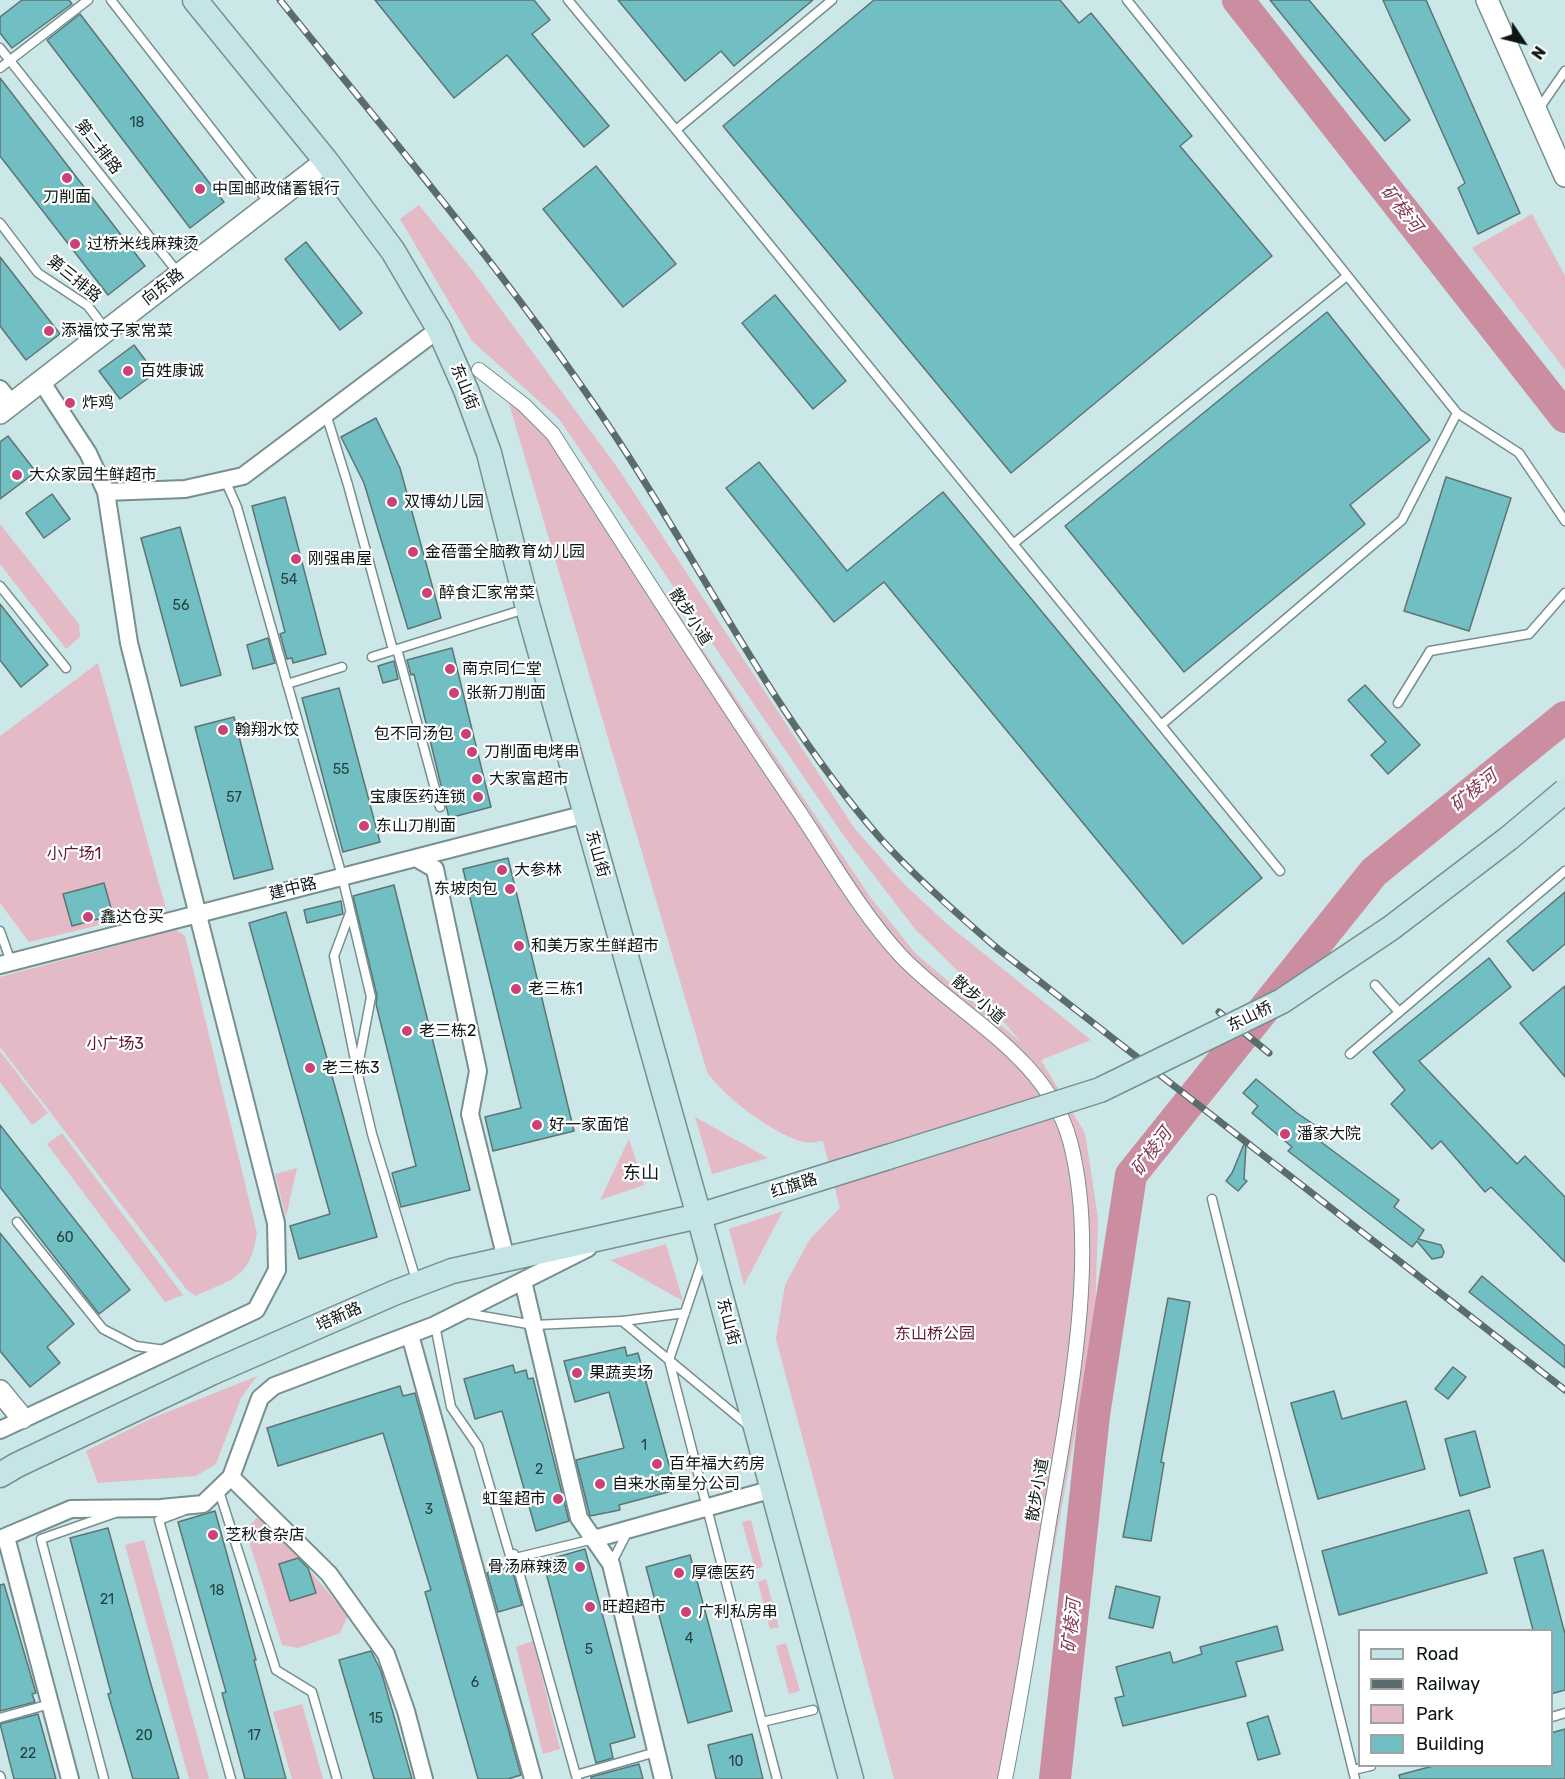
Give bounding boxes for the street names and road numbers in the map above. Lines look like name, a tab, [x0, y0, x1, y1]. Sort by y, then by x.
street label: 第二排路	[71, 116, 125, 178]
street label: 第三排路	[43, 251, 105, 307]
street label: 向东路	[138, 265, 188, 309]
street label: 东山街	[446, 361, 482, 413]
street label: 散步小道	[665, 585, 715, 649]
street label: 东山街	[581, 828, 613, 880]
street label: 建中路	[267, 874, 319, 904]
street label: 散步小道	[948, 972, 1008, 1028]
street label: 东山桥	[1224, 998, 1276, 1036]
street label: 红旗路	[768, 1170, 820, 1202]
street label: 东山街	[713, 1296, 743, 1348]
street label: 培新路	[313, 1298, 365, 1336]
street label: 散步小道	[1023, 1457, 1053, 1523]

